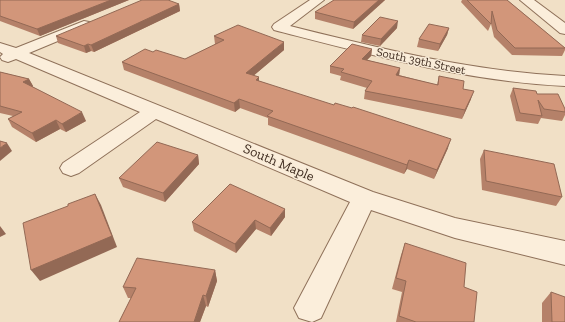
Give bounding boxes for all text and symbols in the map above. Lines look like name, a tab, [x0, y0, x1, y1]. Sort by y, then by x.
street label: South 39th Street	[375, 45, 467, 77]
street label: South Maple	[241, 140, 317, 185]

